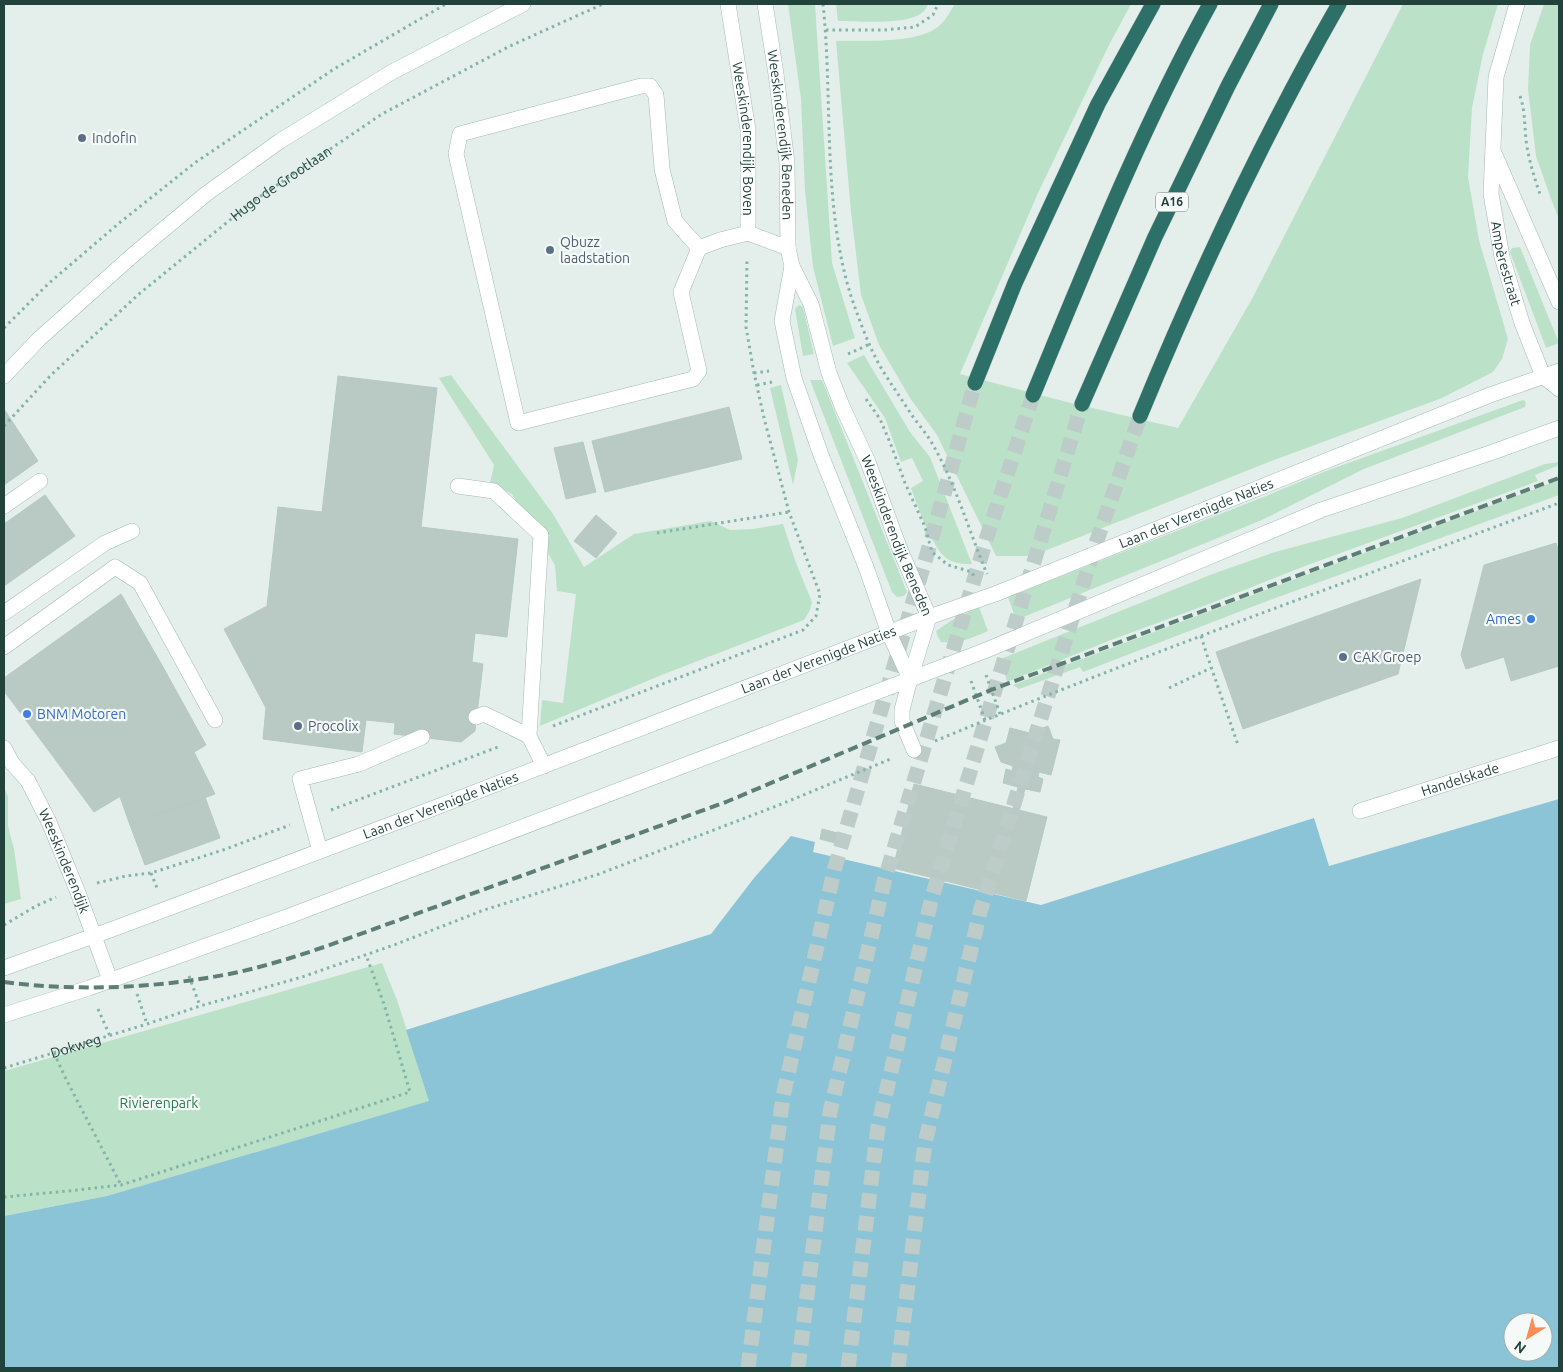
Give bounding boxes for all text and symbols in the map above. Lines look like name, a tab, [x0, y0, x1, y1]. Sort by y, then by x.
street label: Weeskinderendijk Beneden	[764, 49, 796, 220]
street label: Weeskinderendijk Boven	[729, 61, 756, 216]
place label: Indofin	[92, 130, 137, 146]
marker: Indofin	[76, 132, 88, 144]
street label: Hugo de Grootlaan	[227, 143, 334, 224]
road number: A16	[1156, 192, 1188, 212]
street label: Ampèrestraat	[1488, 220, 1524, 308]
place label: Qbuzz laadstation	[560, 234, 630, 266]
marker: Qbuzz laadstation	[544, 244, 556, 256]
street label: Weeskinderendijk Beneden	[858, 453, 936, 618]
street label: Laan der Verenigde Naties	[1117, 475, 1276, 551]
place label: Ames	[1486, 611, 1521, 627]
marker: Ames	[1525, 613, 1537, 625]
street label: Laan der Verenigde Naties	[739, 622, 898, 697]
place label: CAK Groep	[1353, 649, 1421, 665]
marker: CAK Groep	[1337, 651, 1349, 663]
place label: BNM Motoren	[37, 706, 126, 722]
marker: BNM Motoren	[21, 708, 33, 720]
place label: Procolix	[308, 718, 359, 734]
marker: Procolix	[292, 720, 304, 732]
street label: Handelskade	[1419, 759, 1501, 799]
street label: Laan der Verenigde Naties	[361, 768, 521, 842]
street label: Weeskinderendijk	[35, 806, 93, 916]
street label: Dokweg	[49, 1031, 103, 1061]
park label: Rivierenpark	[120, 1095, 198, 1111]
north arrow	[1503, 1312, 1553, 1362]
text: N	[1511, 1338, 1529, 1357]

